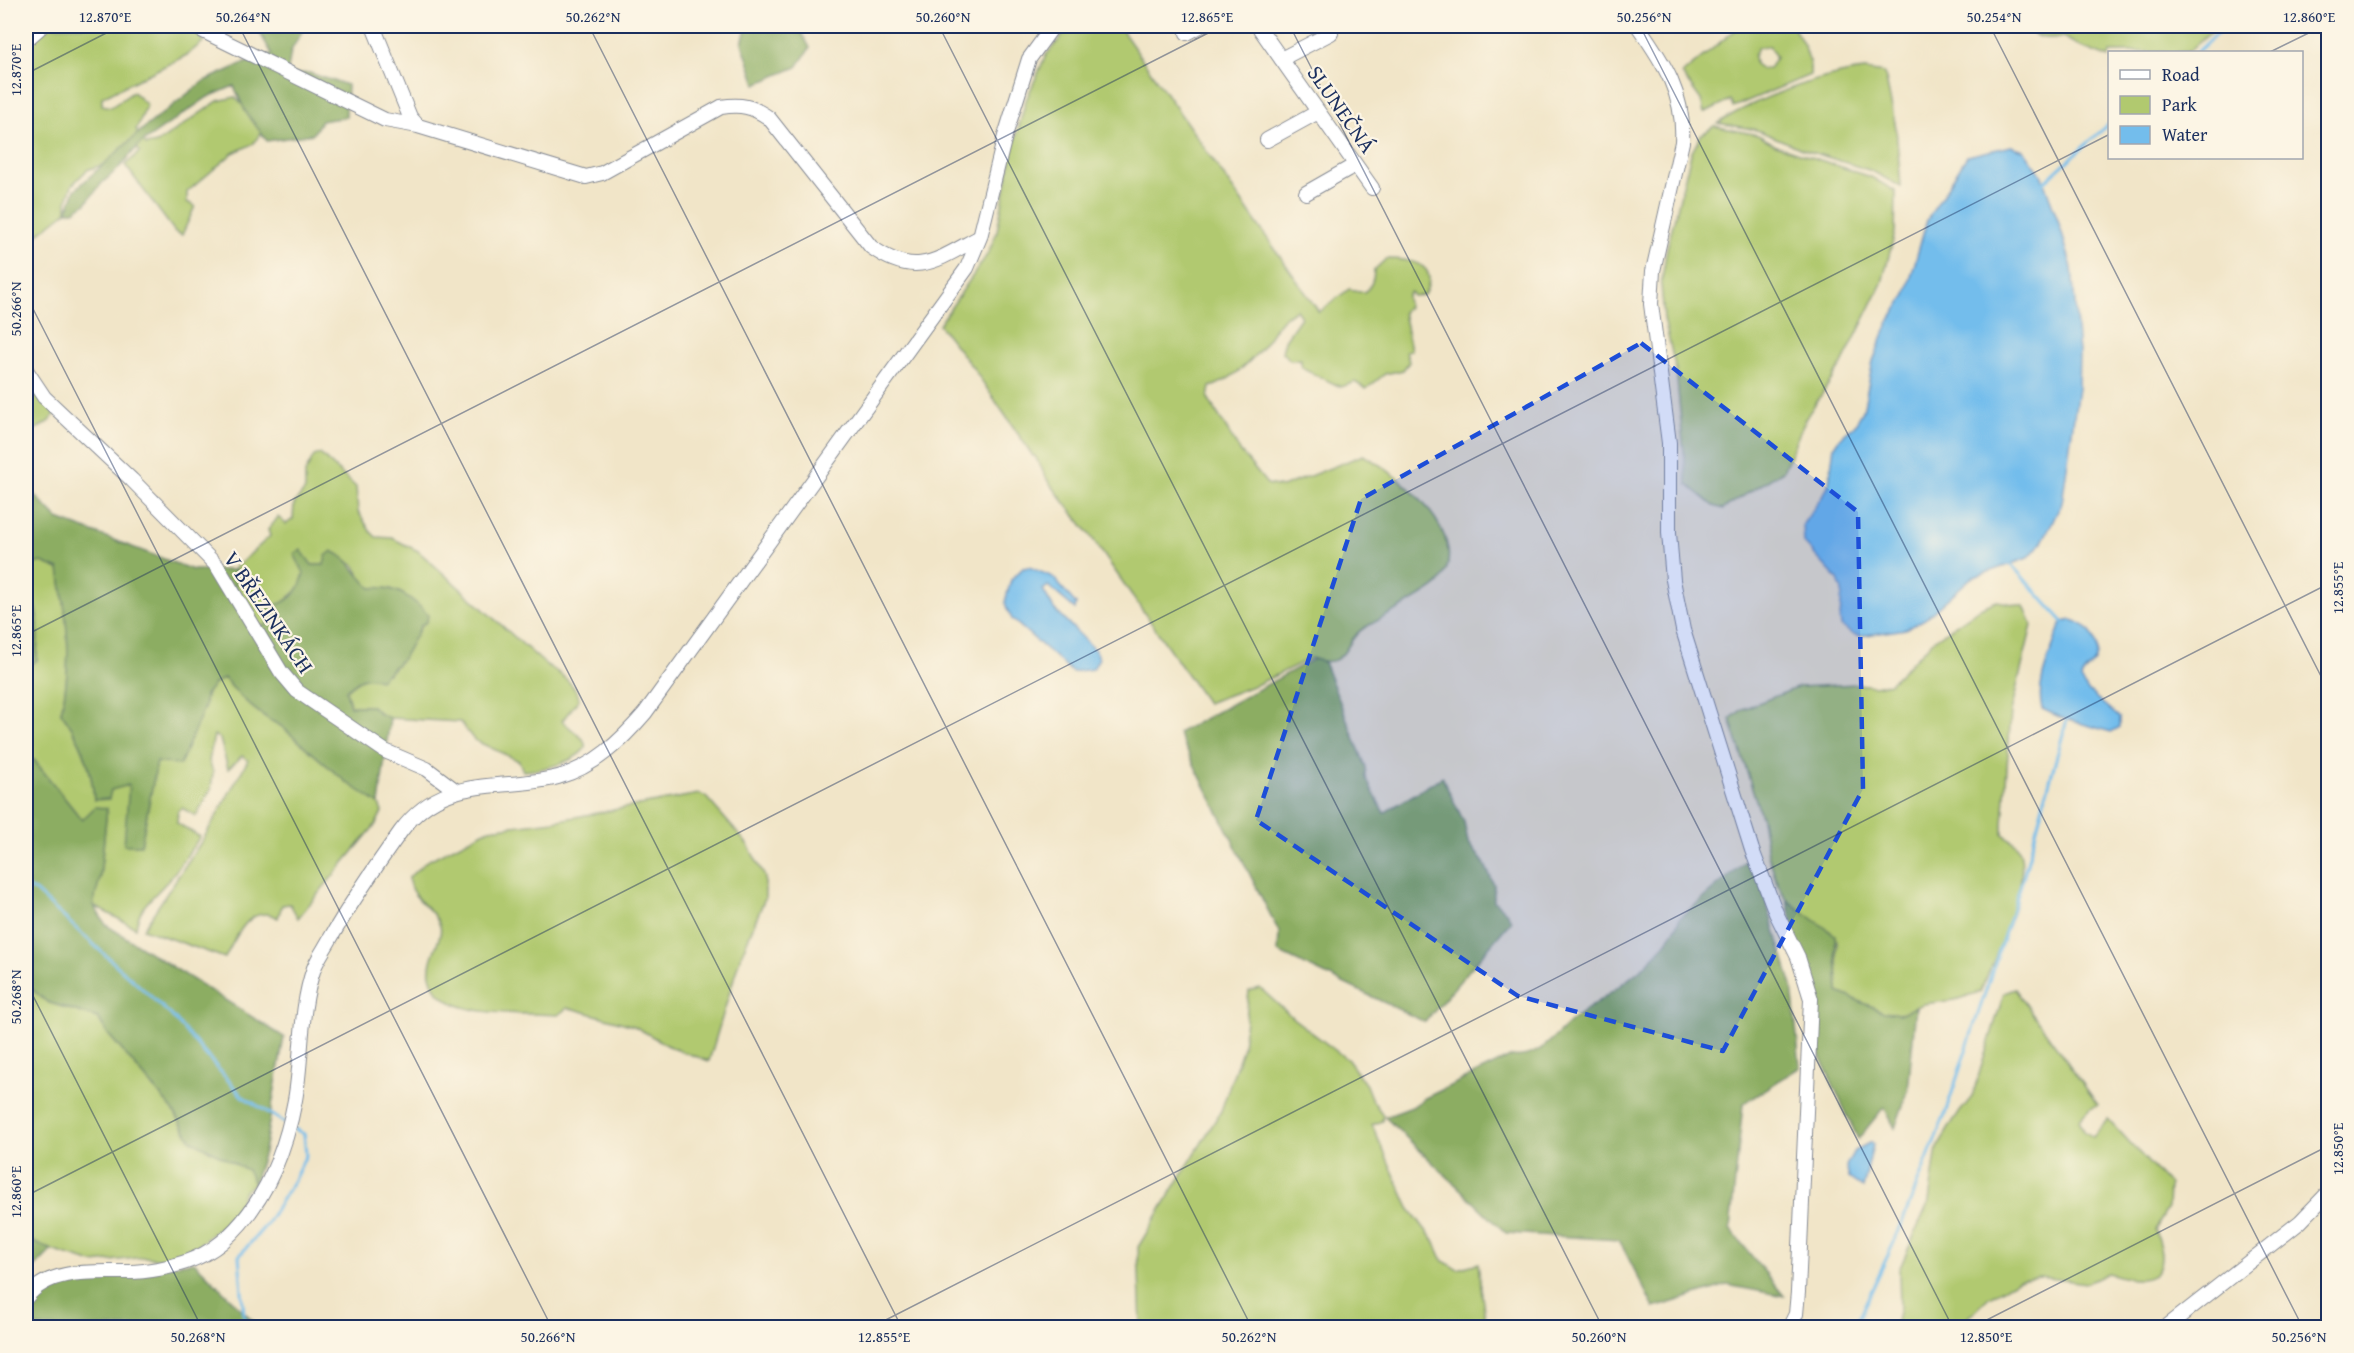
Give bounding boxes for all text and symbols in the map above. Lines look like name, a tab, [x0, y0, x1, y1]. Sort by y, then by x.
text: 12.870°E	[79, 6, 132, 27]
text: 50.264°N	[216, 6, 271, 27]
text: 50.262°N	[566, 6, 621, 27]
text: 50.260°N	[916, 6, 971, 27]
text: 12.865°E	[1181, 6, 1234, 27]
text: 50.256°N	[1617, 6, 1672, 27]
text: 50.254°N	[1967, 6, 2022, 27]
text: 12.860°E	[2283, 6, 2336, 27]
text: 12.870°E	[5, 43, 26, 96]
legend	[2108, 51, 2303, 159]
street label: SLUNEČNÁ	[1300, 58, 1384, 160]
text: Road	[2162, 61, 2200, 88]
text: Park	[2162, 91, 2198, 118]
text: Water	[2162, 121, 2208, 148]
text: 50.266°N	[5, 281, 26, 336]
street label: V BŘEZINKÁCH	[216, 545, 322, 679]
text: 12.855°E	[2327, 561, 2348, 614]
text: 12.865°E	[5, 604, 26, 657]
text: 50.268°N	[5, 969, 26, 1024]
text: 12.850°E	[2327, 1122, 2348, 1175]
text: 12.860°E	[5, 1165, 26, 1218]
text: 50.268°N	[171, 1326, 226, 1347]
text: 50.266°N	[521, 1326, 576, 1347]
text: 12.855°E	[858, 1326, 911, 1347]
text: 50.262°N	[1222, 1326, 1277, 1347]
text: 50.260°N	[1572, 1326, 1627, 1347]
text: 12.850°E	[1960, 1326, 2013, 1347]
text: 50.256°N	[2272, 1326, 2327, 1347]

